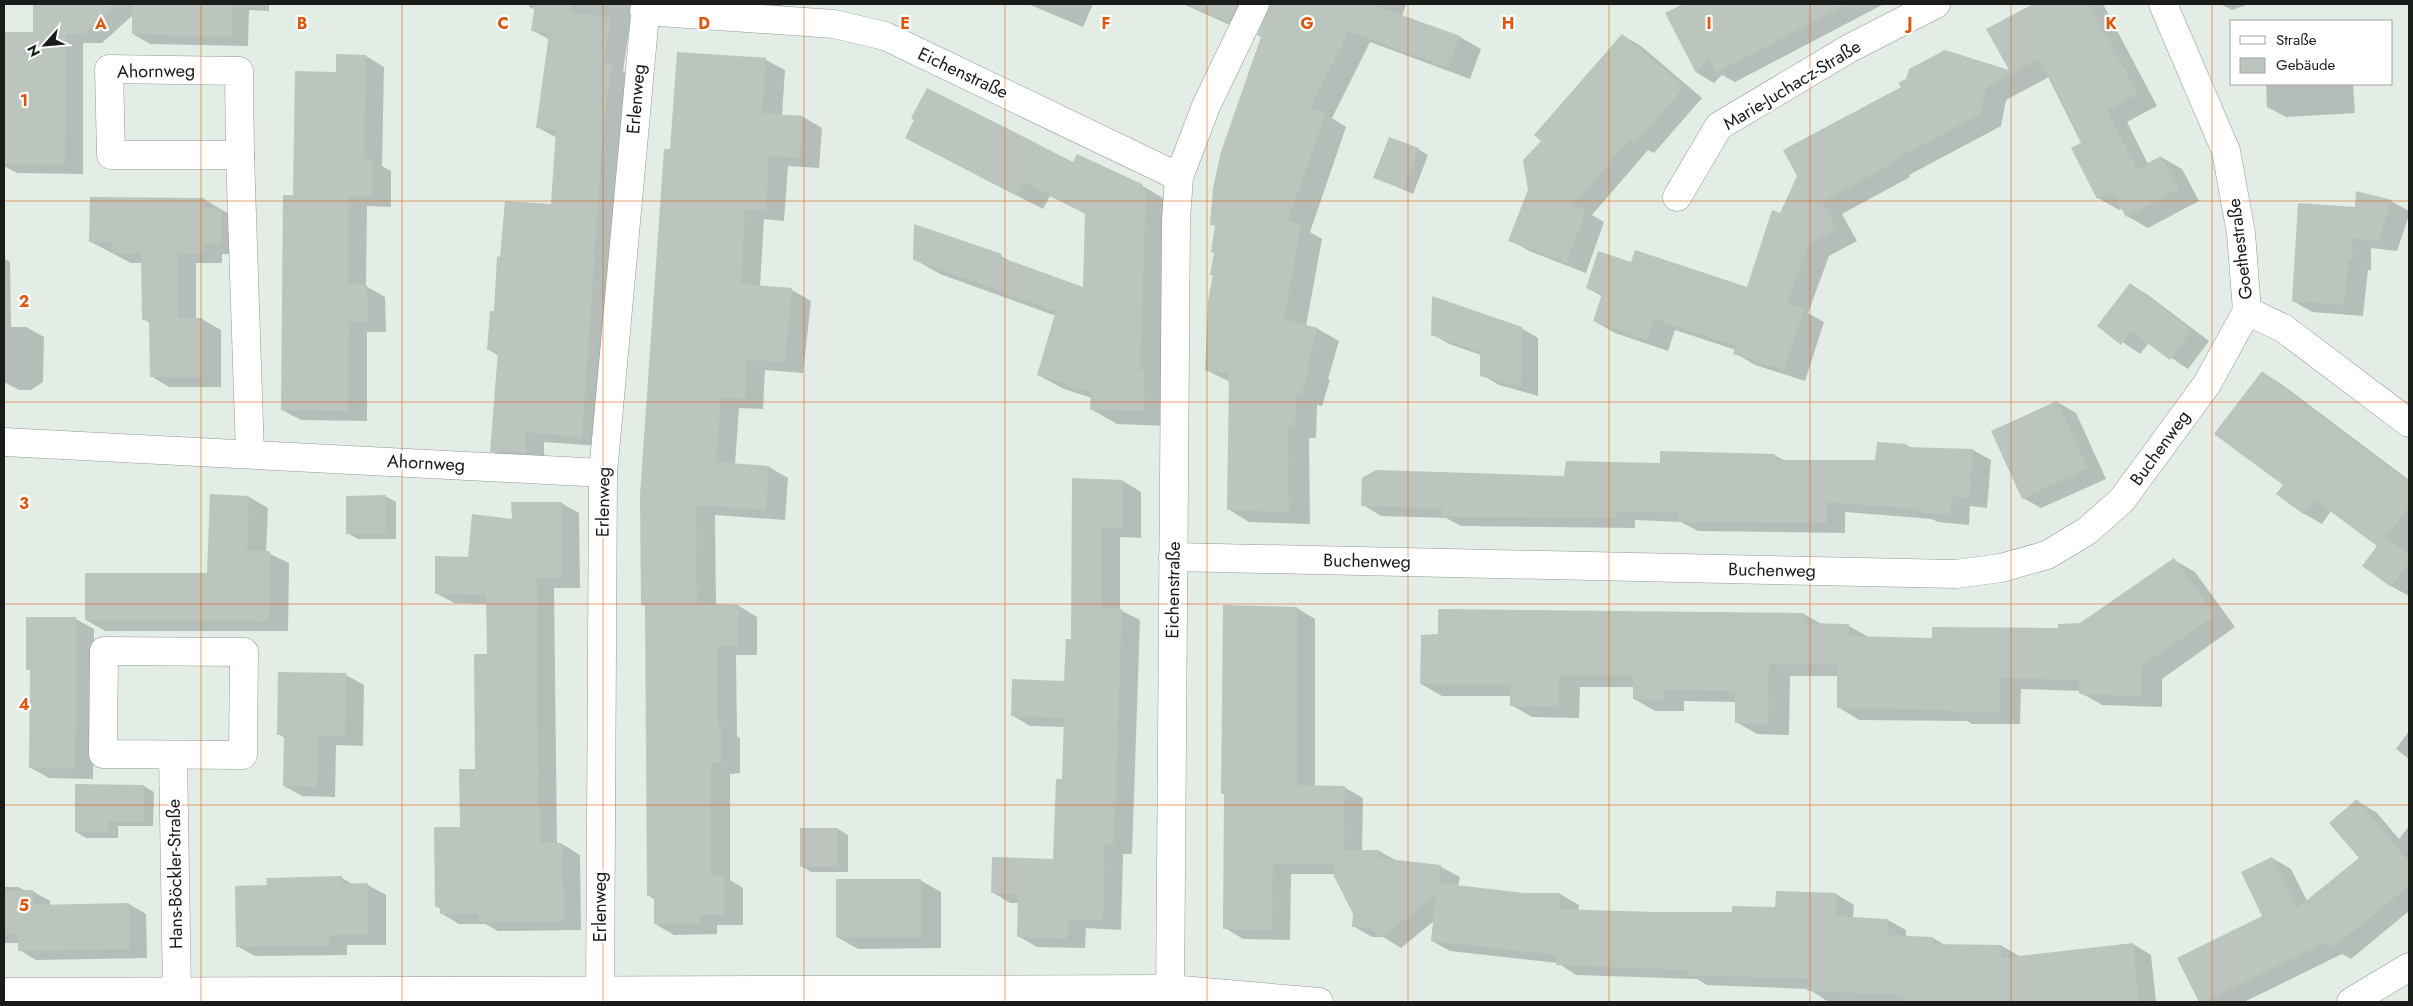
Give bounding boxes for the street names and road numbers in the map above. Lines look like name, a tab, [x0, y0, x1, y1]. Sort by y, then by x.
street label: Marie-Juchacz-Straße	[1718, 33, 1866, 137]
street label: Eichenstraße	[913, 41, 1013, 105]
street label: Ahornweg	[117, 57, 195, 85]
street label: Erlenweg	[620, 63, 652, 135]
street label: Goethestraße	[2221, 197, 2259, 301]
street label: Buchenweg	[2124, 405, 2196, 491]
street label: Ahornweg	[386, 448, 466, 478]
street label: Erlenweg	[589, 467, 617, 537]
street label: Eichenstraße	[1159, 541, 1187, 639]
street label: Buchenweg	[1323, 547, 1411, 575]
street label: Buchenweg	[1728, 556, 1816, 584]
street label: Hans-Böckler-Straße	[161, 799, 189, 949]
street label: Erlenweg	[587, 872, 613, 942]

